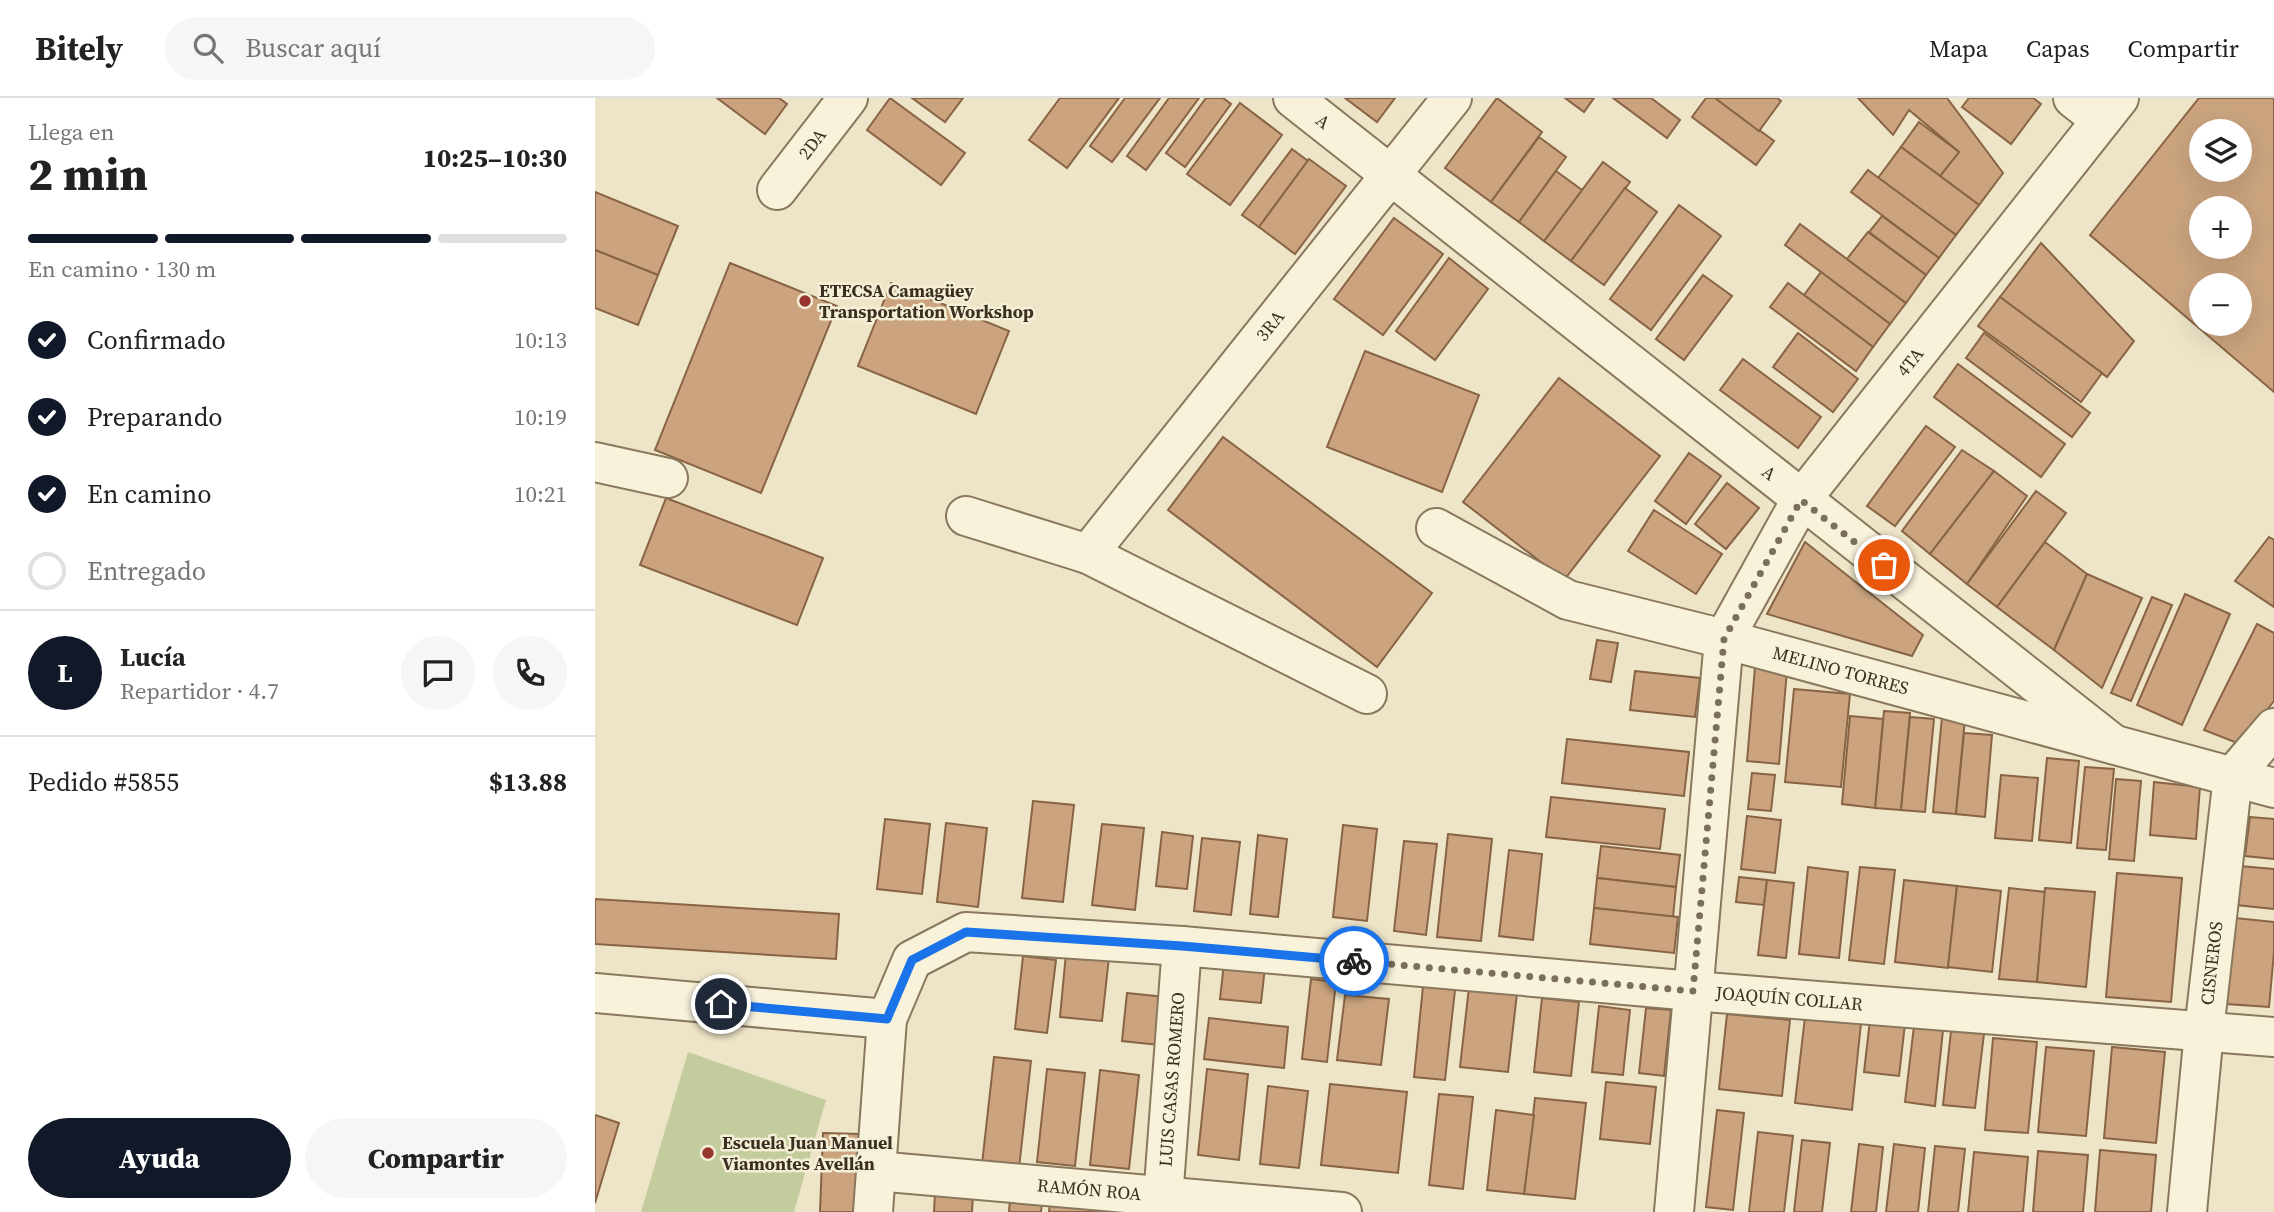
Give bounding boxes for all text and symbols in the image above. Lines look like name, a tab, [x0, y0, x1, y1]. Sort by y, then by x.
search box	[165, 17, 655, 80]
text: Bitely	[35, 26, 123, 71]
icon: search	[189, 29, 227, 67]
text: Buscar aquí	[245, 30, 381, 66]
text: Mapa	[1929, 32, 1988, 65]
text: Capas	[2026, 32, 2090, 65]
text: Compartir	[2128, 32, 2239, 65]
street label: A	[1311, 108, 1336, 135]
text: Llega en	[28, 116, 114, 148]
map controls	[2189, 119, 2252, 336]
button: layers	[2189, 119, 2252, 182]
street label: 2DA	[792, 123, 832, 164]
text: 10:25–10:30	[423, 140, 567, 176]
text: 2 min	[28, 142, 148, 205]
button: +	[2189, 196, 2252, 259]
text: En camino · 130 m	[28, 253, 216, 285]
button: −	[2189, 273, 2252, 336]
place label: ETECSA Camagüey Transportation Workshop	[819, 278, 1034, 324]
marker: ETECSA Camagüey Transportation Workshop	[797, 293, 813, 309]
street label: 3RA	[1250, 305, 1290, 346]
icon: check	[28, 321, 66, 359]
text: Confirmado	[87, 322, 226, 358]
text: 10:13	[514, 324, 567, 356]
street label: 4TA	[1890, 342, 1929, 381]
icon: check	[28, 398, 66, 436]
text: Preparando	[87, 399, 223, 435]
text: 10:19	[514, 401, 567, 433]
street label: A	[1757, 459, 1782, 486]
icon: check	[28, 475, 66, 513]
text: En camino	[87, 476, 212, 512]
text: 10:21	[514, 478, 567, 510]
pin	[1854, 535, 1914, 595]
icon: bag	[1865, 546, 1903, 584]
text: Entregado	[87, 553, 206, 589]
button: chat	[401, 636, 475, 710]
button: phone	[493, 636, 567, 710]
text: Lucía	[120, 639, 186, 675]
street label: MELINO TORRES	[1770, 640, 1912, 701]
text: L	[57, 655, 73, 691]
text: Repartidor · 4.7	[120, 675, 279, 707]
text: Pedido #5855	[28, 764, 179, 800]
text: $13.88	[489, 764, 567, 800]
street label: CISNEROS	[2194, 920, 2228, 1006]
courier	[1319, 926, 1389, 996]
icon: bike	[1335, 942, 1373, 980]
pin	[691, 974, 751, 1034]
street label: JOAQUÍN COLLAR	[1714, 980, 1864, 1016]
icon: home	[702, 985, 740, 1023]
street label: LUIS CASAS ROMERO	[1152, 991, 1191, 1168]
button: Ayuda	[28, 1118, 291, 1198]
button: Compartir	[305, 1118, 567, 1198]
place label: Escuela Juan Manuel Viamontes Avellán	[722, 1130, 893, 1176]
marker: Escuela Juan Manuel Viamontes Avellán	[700, 1145, 716, 1161]
street label: RAMÓN ROA	[1036, 1172, 1142, 1206]

